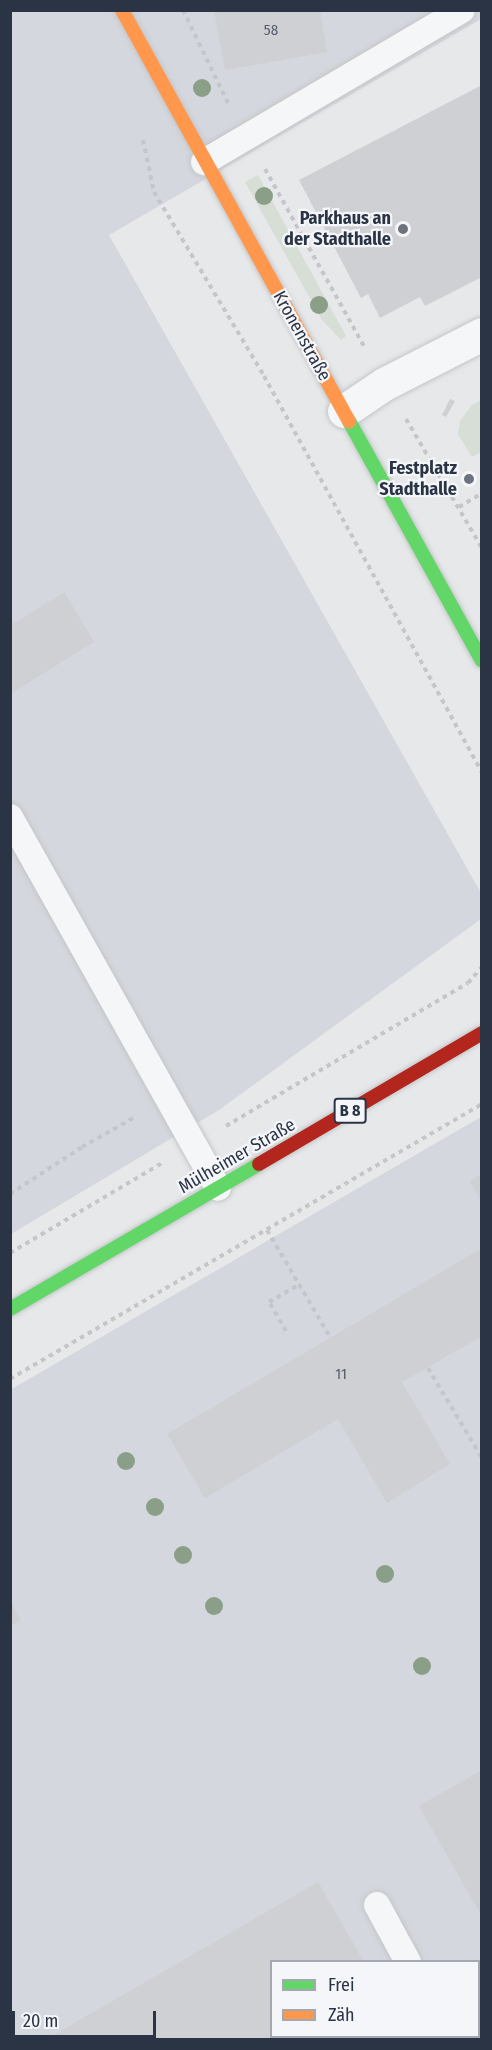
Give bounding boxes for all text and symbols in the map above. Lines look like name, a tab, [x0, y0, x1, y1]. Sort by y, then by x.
house number: 58	[264, 22, 278, 40]
place label: Parkhaus an der Stadthalle	[284, 208, 391, 250]
marker: Parkhaus an der Stadthalle	[396, 222, 410, 236]
street label: Kronenstraße	[268, 287, 336, 385]
place label: Festplatz Stadthalle	[379, 458, 457, 500]
marker: Festplatz Stadthalle	[462, 472, 476, 486]
road number: B 8	[334, 1098, 366, 1124]
street label: Mülheimer Straße	[175, 1114, 299, 1198]
house number: 11	[335, 1366, 347, 1384]
legend	[270, 1960, 480, 2038]
text: Frei	[328, 1974, 354, 1996]
scale bar	[15, 1999, 159, 2037]
text: Zäh	[328, 2004, 355, 2026]
text: 20 m	[23, 2010, 58, 2032]

